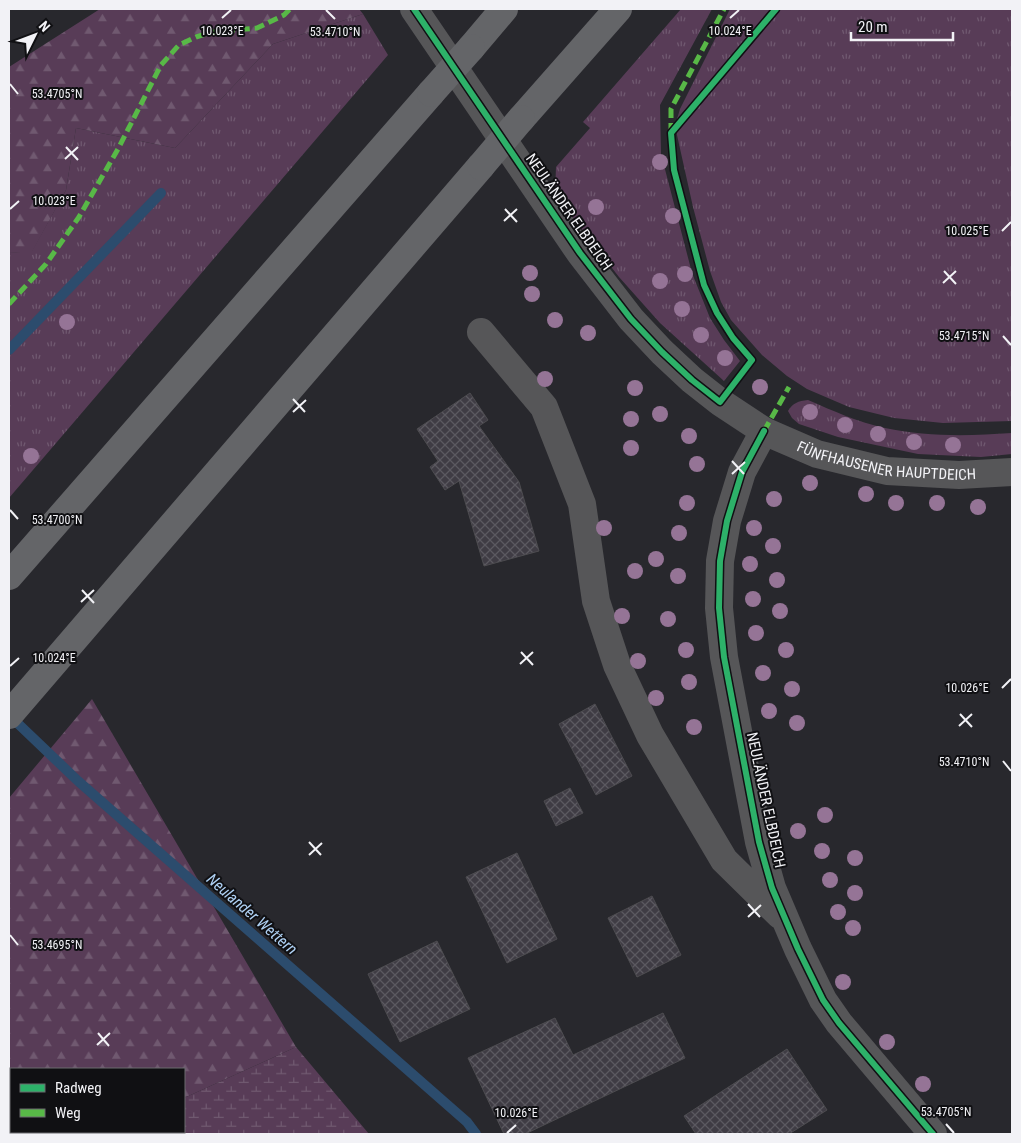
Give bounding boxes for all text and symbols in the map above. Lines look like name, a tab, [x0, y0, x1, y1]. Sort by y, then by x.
north arrow	[10, 10, 60, 60]
scale bar	[851, 10, 954, 42]
text: N	[36, 18, 53, 35]
text: 20 m	[858, 18, 888, 36]
text: 10.023°E	[200, 24, 244, 38]
text: 10.024°E	[708, 24, 752, 38]
text: 53.4710°N	[310, 25, 360, 39]
text: 53.4705°N	[32, 87, 82, 101]
street label: NEULÄNDER ELBDEICH	[522, 150, 616, 274]
text: 10.023°E	[32, 194, 76, 208]
text: 10.025°E	[945, 224, 989, 238]
text: 53.4715°N	[939, 329, 989, 343]
street label: FÜNFHAUSENER HAUPTDEICH	[794, 437, 977, 484]
text: 53.4700°N	[32, 513, 82, 527]
text: 10.024°E	[32, 651, 76, 665]
text: 10.026°E	[945, 681, 989, 695]
street label: NEULÄNDER ELBDEICH	[743, 731, 789, 869]
text: 53.4710°N	[939, 755, 989, 769]
water label: Neulander Wettern	[203, 869, 301, 959]
text: 53.4695°N	[32, 938, 82, 952]
legend	[10, 1068, 185, 1133]
text: Radweg	[55, 1079, 102, 1097]
text: Weg	[55, 1104, 81, 1122]
text: 53.4705°N	[921, 1105, 971, 1119]
text: 10.026°E	[494, 1106, 538, 1120]

